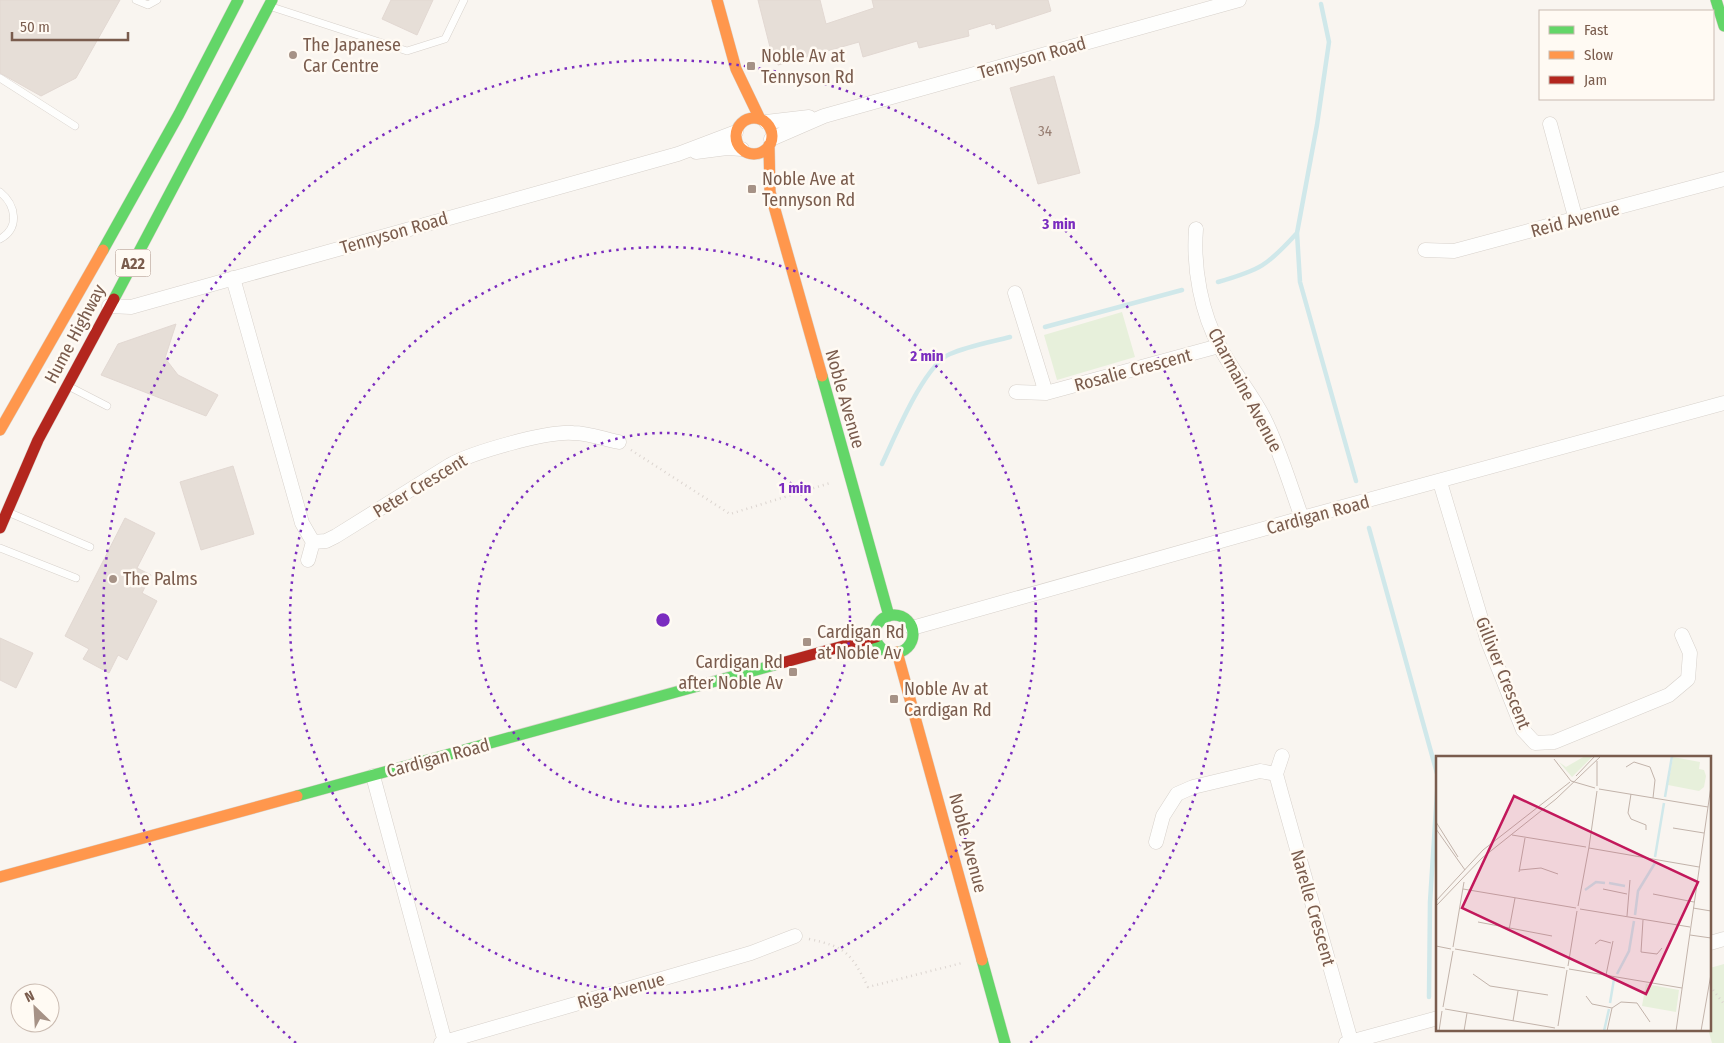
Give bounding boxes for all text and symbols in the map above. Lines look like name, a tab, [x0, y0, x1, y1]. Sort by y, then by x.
scale bar	[12, 10, 129, 42]
legend	[1539, 10, 1714, 100]
text: 50 m	[20, 18, 50, 36]
text: Fast	[1584, 21, 1608, 39]
street label: Tennyson Road	[976, 32, 1088, 84]
place label: The Japanese Car Centre	[303, 34, 401, 77]
place label: Noble Av at Tennyson Rd	[761, 45, 854, 88]
text: Slow	[1584, 46, 1613, 64]
marker: The Japanese Car Centre	[287, 49, 299, 61]
marker: Noble Av at Tennyson Rd	[745, 60, 757, 72]
text: Jam	[1584, 71, 1607, 89]
house number: 34	[1038, 122, 1052, 140]
place label: Noble Ave at Tennyson Rd	[762, 168, 855, 211]
marker: Noble Ave at Tennyson Rd	[746, 183, 758, 195]
street label: Reid Avenue	[1528, 198, 1622, 242]
street label: Tennyson Road	[338, 207, 450, 259]
text: 3 min	[1041, 215, 1076, 233]
road number: A22	[116, 250, 150, 276]
street label: Hume Highway	[40, 281, 110, 387]
street label: Charmaine Avenue	[1203, 324, 1287, 456]
street label: Rosalie Crescent	[1072, 344, 1194, 396]
street label: Noble Avenue	[820, 347, 870, 451]
text: 2 min	[909, 347, 944, 365]
street label: Peter Crescent	[369, 449, 471, 523]
text: 1 min	[779, 479, 811, 497]
street label: Cardigan Road	[1264, 491, 1372, 539]
place label: The Palms	[123, 568, 198, 590]
marker: The Palms	[107, 573, 119, 585]
centre of rings	[654, 611, 672, 629]
street label: Gilliver Crescent	[1470, 614, 1536, 732]
place label: Cardigan Rd at Noble Av	[817, 621, 905, 664]
marker: Cardigan Rd at Noble Av	[801, 636, 813, 648]
place label: Cardigan Rd after Noble Av	[678, 651, 783, 694]
marker: Cardigan Rd after Noble Av	[787, 666, 799, 678]
place label: Noble Av at Cardigan Rd	[904, 678, 992, 721]
marker: Noble Av at Cardigan Rd	[888, 693, 900, 705]
street label: Cardigan Road	[384, 734, 492, 782]
inset map	[1436, 756, 1712, 1030]
street label: Noble Avenue	[944, 791, 992, 895]
street label: Narelle Crescent	[1286, 847, 1340, 969]
street label: Riga Avenue	[575, 968, 667, 1014]
north arrow	[10, 983, 60, 1033]
text: N	[22, 987, 37, 1006]

